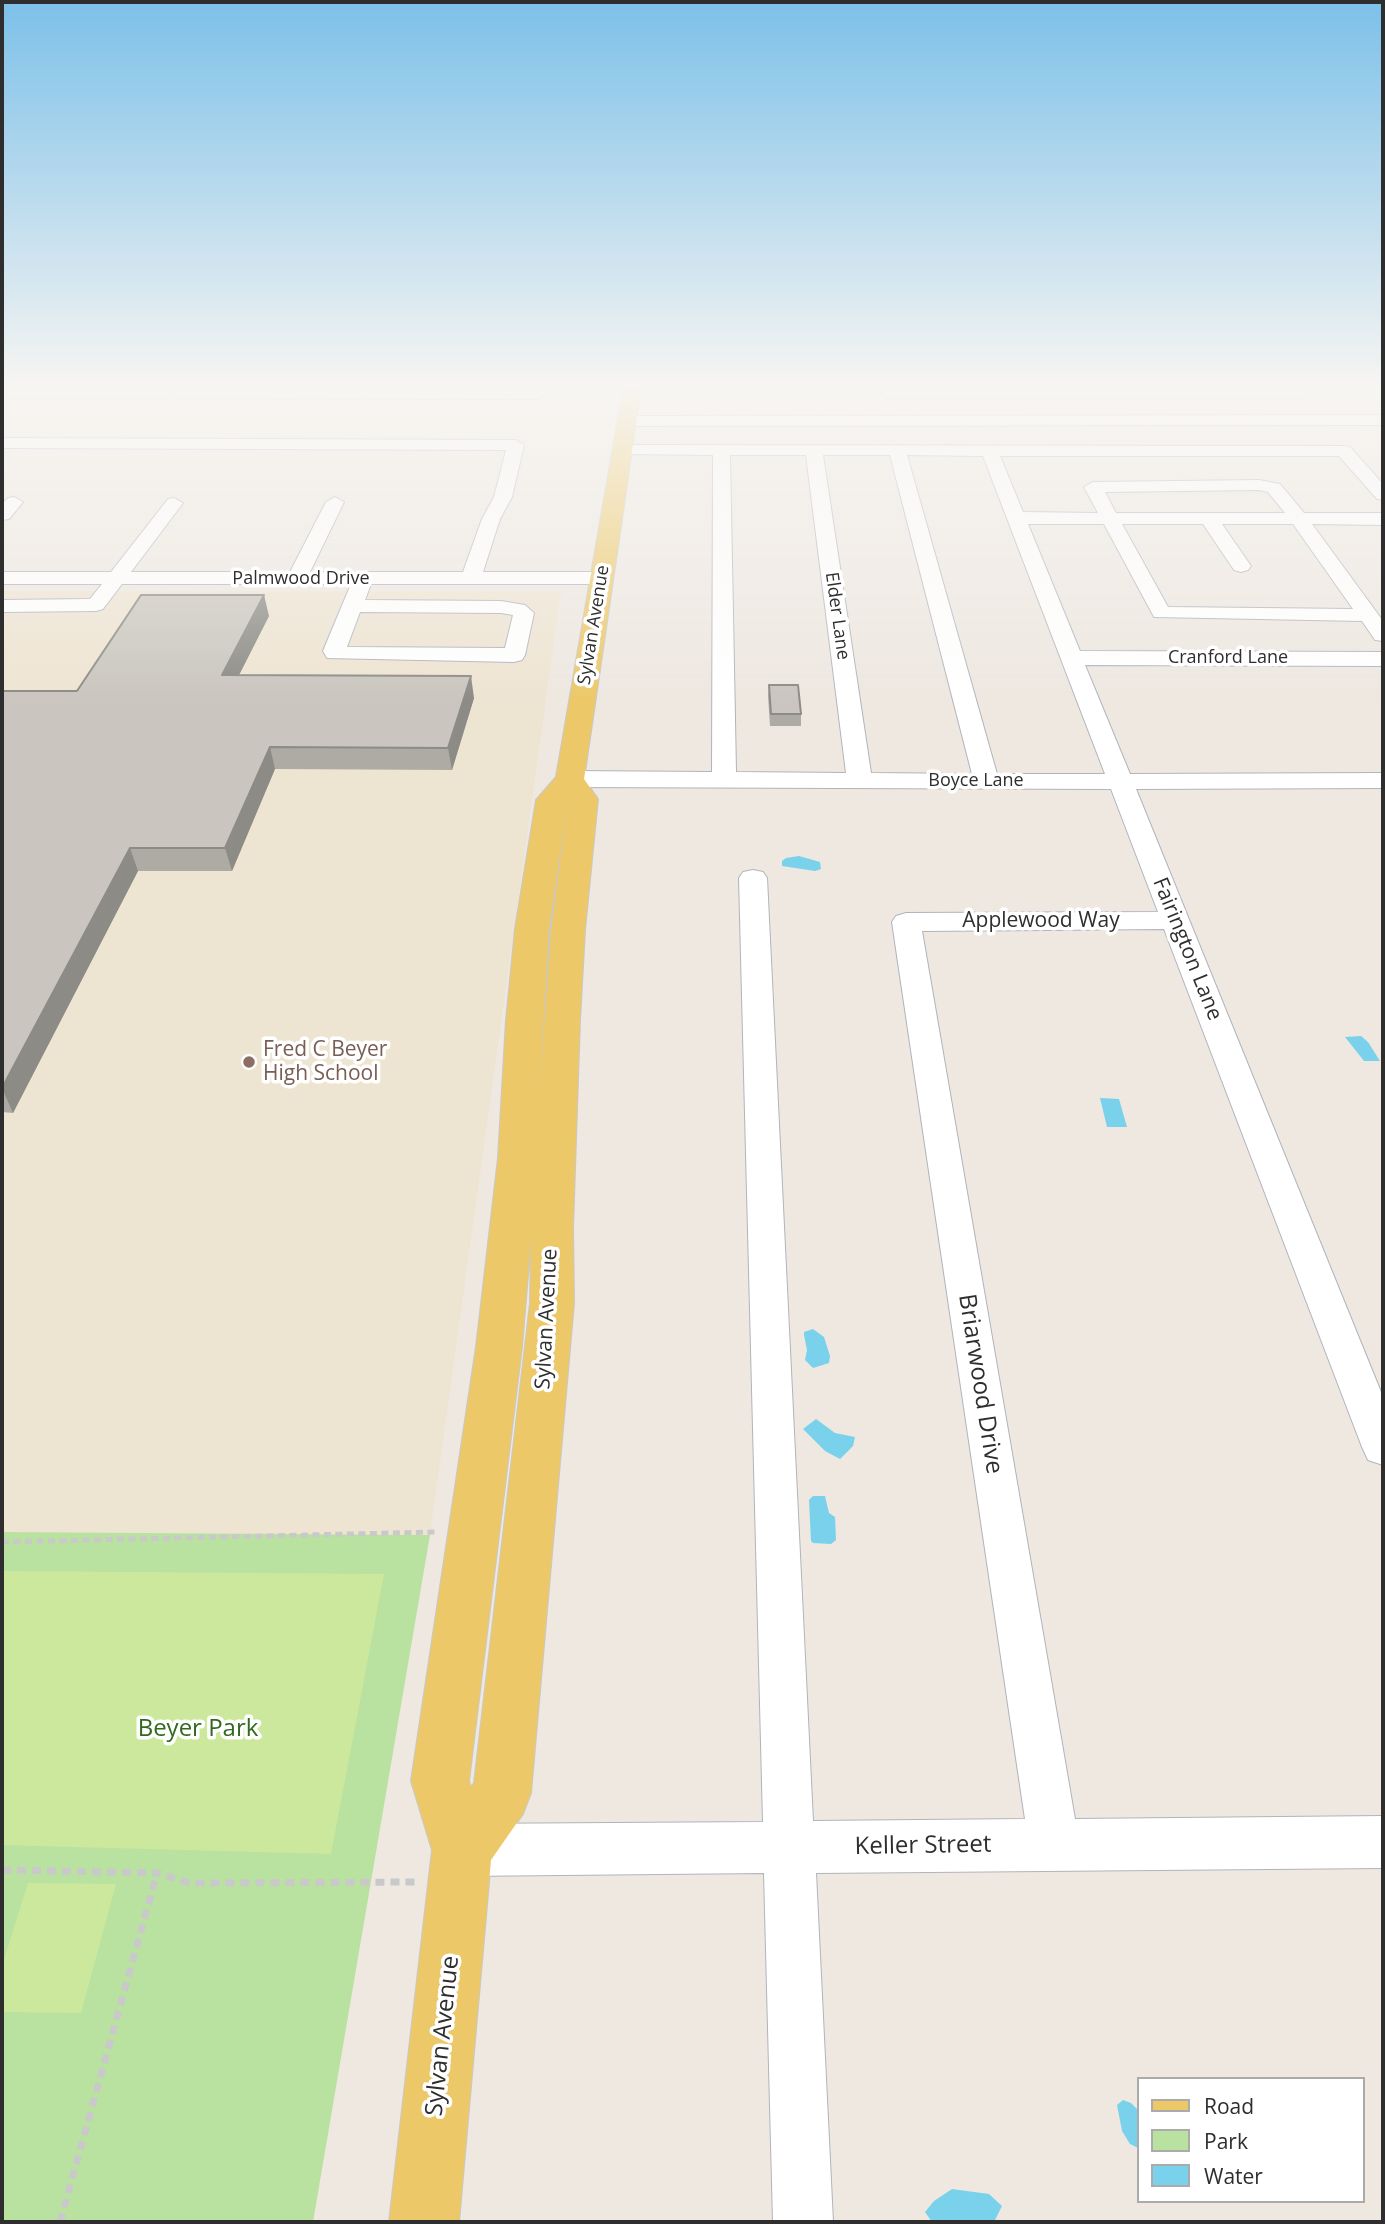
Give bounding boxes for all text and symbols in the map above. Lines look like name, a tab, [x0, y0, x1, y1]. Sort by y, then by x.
street label: Sylvan Avenue	[574, 564, 614, 686]
street label: Palmwood Drive	[232, 568, 370, 590]
street label: Elder Lane	[820, 571, 854, 661]
street label: Cranford Lane	[1168, 647, 1288, 669]
street label: Boyce Lane	[928, 770, 1024, 792]
street label: Fairington Lane	[1147, 874, 1227, 1024]
street label: Applewood Way	[962, 908, 1120, 934]
place label: Fred C Beyer High School	[263, 1037, 387, 1087]
marker: Fred C Beyer High School	[241, 1054, 257, 1070]
street label: Sylvan Avenue	[531, 1248, 563, 1390]
street label: Briarwood Drive	[952, 1292, 1008, 1476]
park label: Beyer Park	[138, 1715, 258, 1743]
street label: Keller Street	[854, 1830, 992, 1862]
street label: Sylvan Avenue	[420, 1954, 466, 2118]
legend	[1136, 2077, 1364, 2203]
text: Road	[1204, 2092, 1254, 2120]
text: Park	[1204, 2127, 1248, 2155]
text: Water	[1204, 2162, 1263, 2190]

